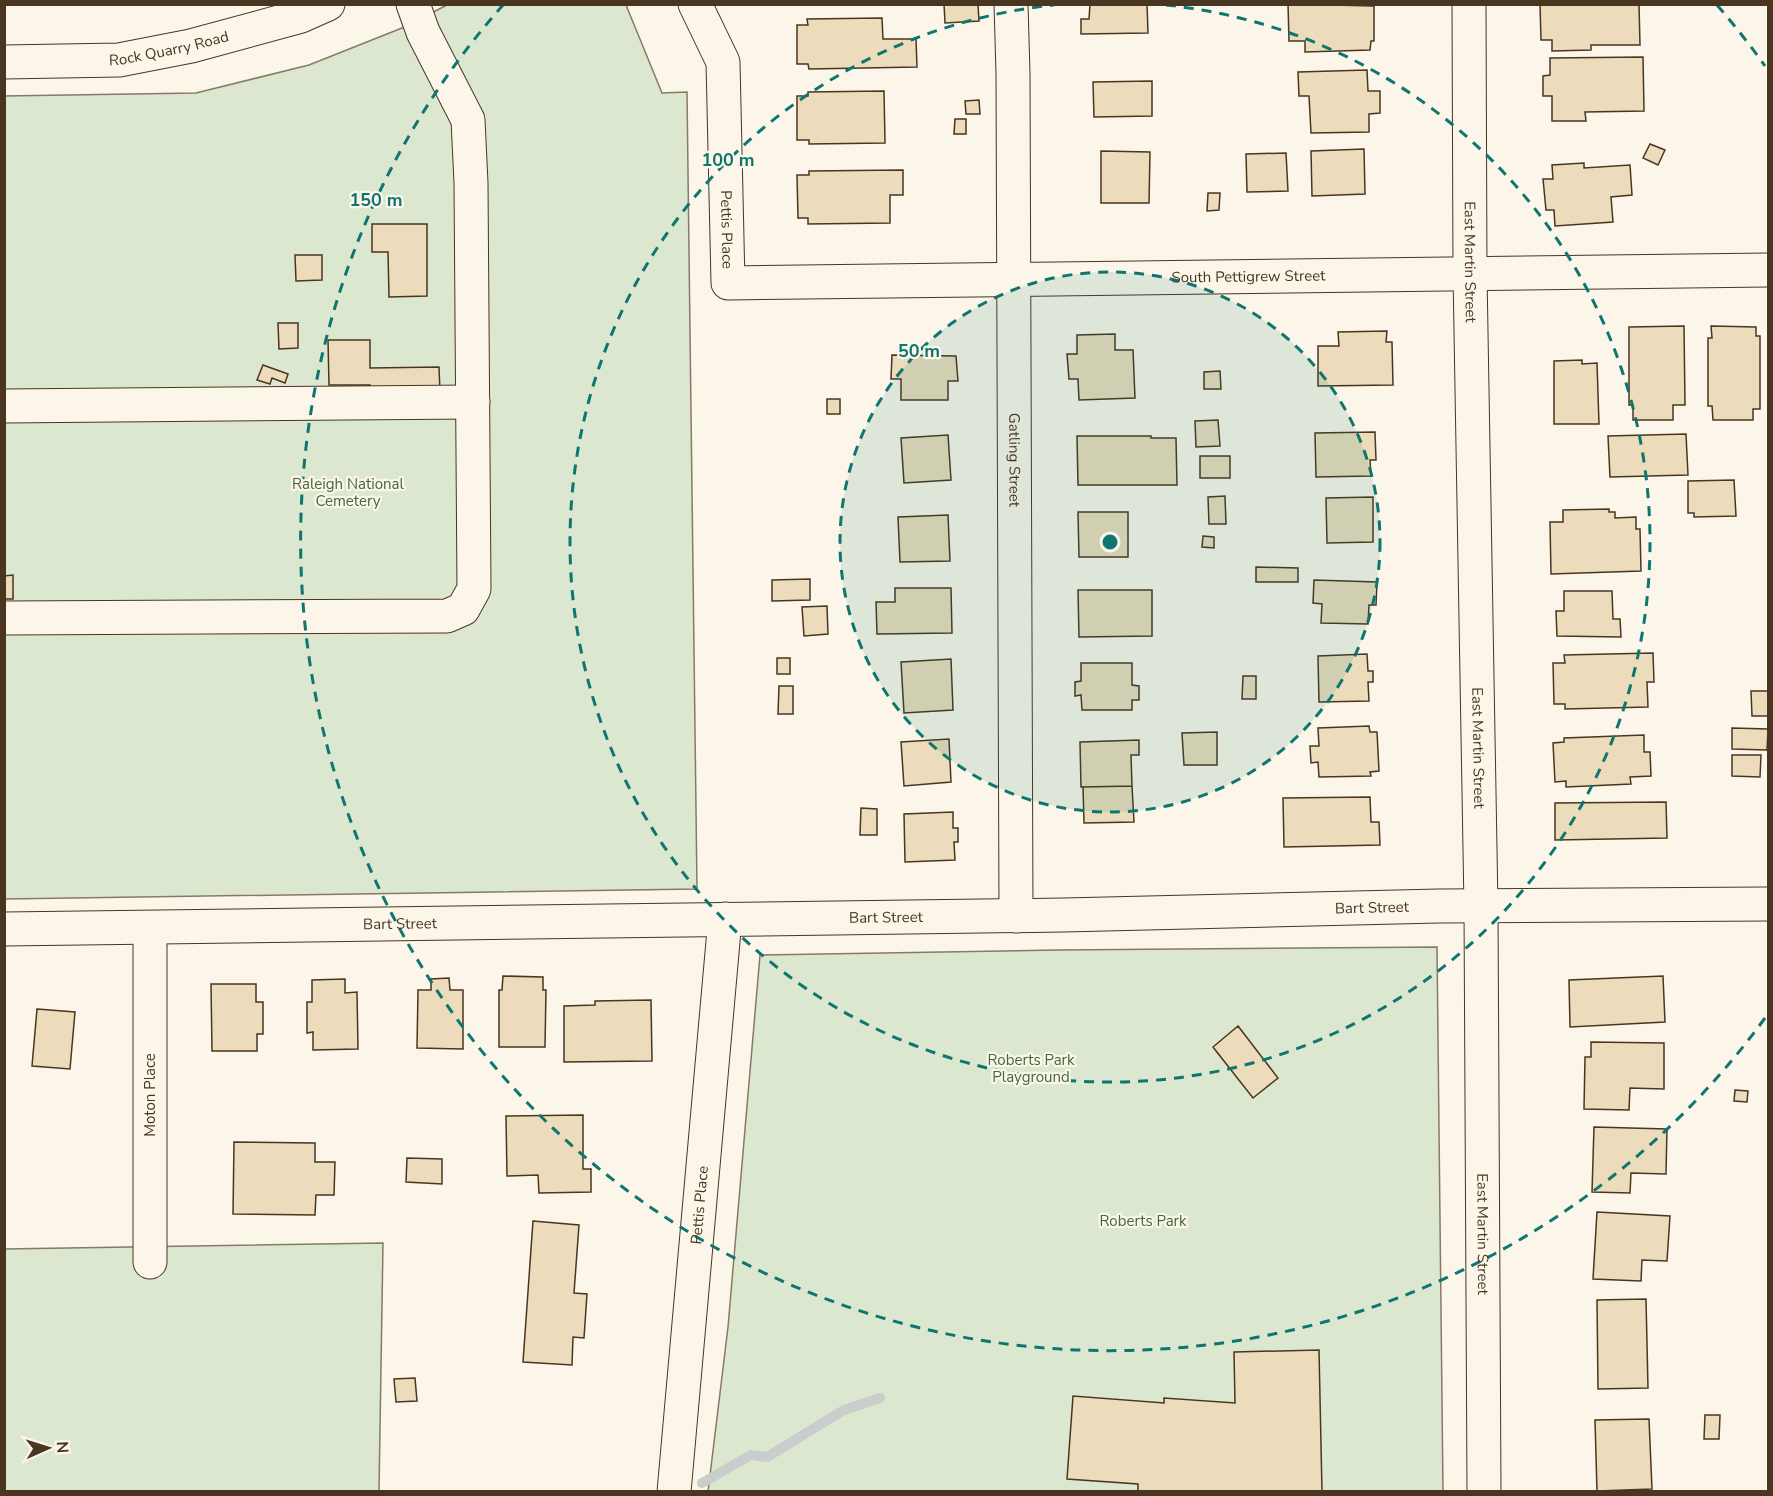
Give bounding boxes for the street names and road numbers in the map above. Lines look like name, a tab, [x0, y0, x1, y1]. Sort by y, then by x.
street label: Rock Quarry Road	[109, 26, 231, 70]
street label: Pettis Place	[716, 190, 738, 269]
street label: East Martin Street	[1460, 201, 1481, 324]
street label: South Pettigrew Street	[1171, 266, 1326, 287]
street label: Gatling Street	[1004, 413, 1025, 508]
street label: East Martin Street	[1467, 687, 1489, 810]
street label: Bart Street	[1335, 897, 1410, 918]
street label: Bart Street	[849, 907, 924, 928]
street label: Bart Street	[363, 913, 438, 934]
street label: Moton Place	[140, 1053, 160, 1137]
street label: Pettis Place	[686, 1165, 713, 1245]
street label: East Martin Street	[1472, 1173, 1493, 1295]

